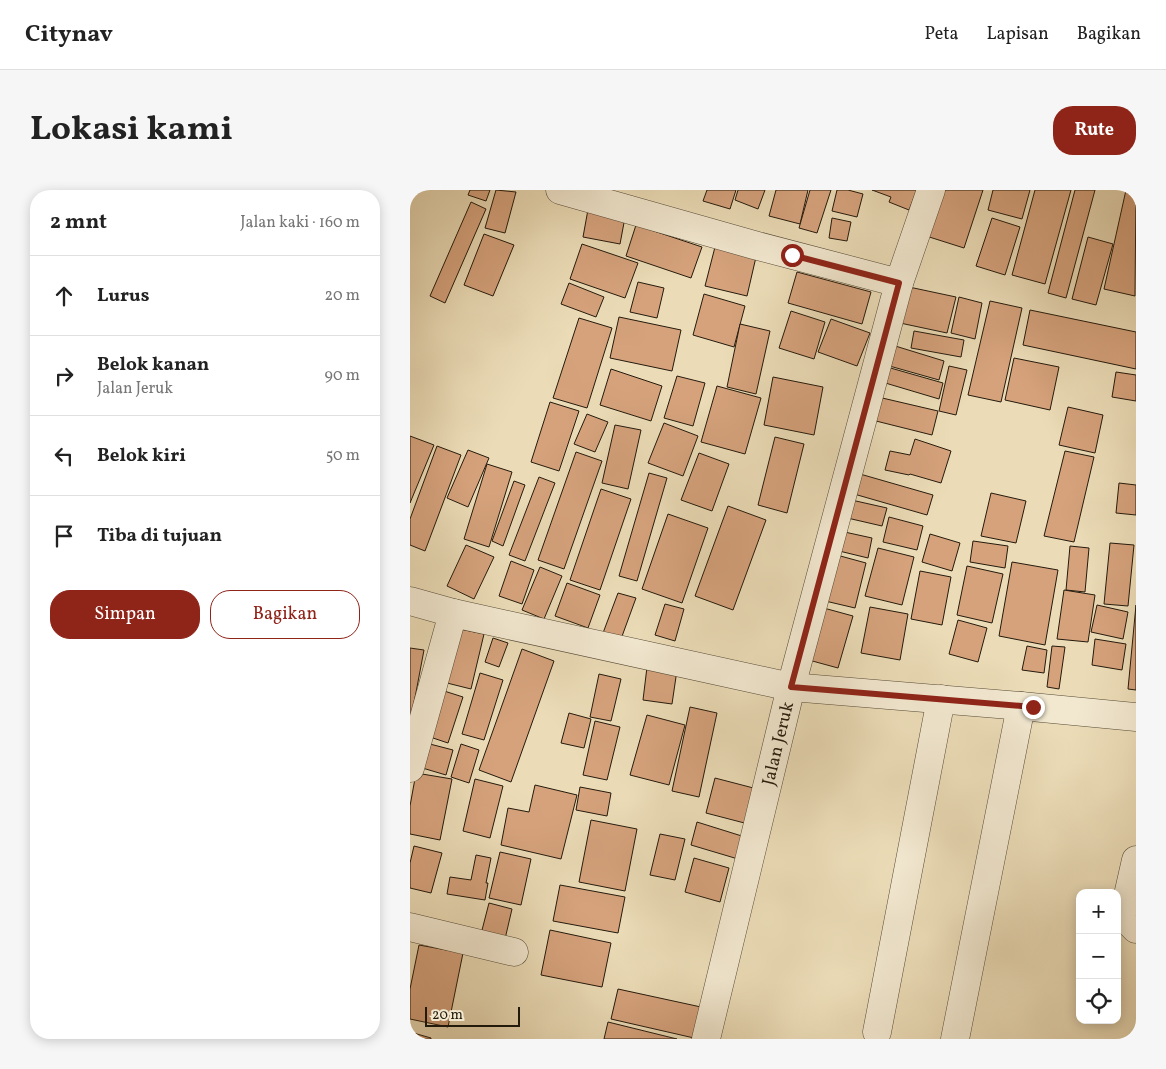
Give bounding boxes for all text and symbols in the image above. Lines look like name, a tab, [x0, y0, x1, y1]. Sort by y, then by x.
text: Citynav	[25, 18, 113, 52]
text: Peta	[925, 22, 958, 47]
text: Lapisan	[986, 22, 1049, 47]
text: Bagikan	[1077, 22, 1141, 47]
text: Lokasi kami	[30, 106, 233, 154]
button: Rute	[1053, 106, 1136, 155]
text: 2 mnt	[50, 208, 107, 237]
text: Jalan kaki · 160 m	[240, 212, 360, 234]
route start	[781, 244, 804, 267]
icon: ahead	[50, 282, 78, 310]
text: Lurus	[97, 283, 149, 309]
text: 20 m	[325, 285, 360, 307]
text: Belok kanan	[97, 352, 209, 378]
icon: right	[50, 362, 78, 390]
text: 90 m	[324, 365, 360, 387]
text: Jalan Jeruk	[97, 378, 173, 400]
icon: left	[50, 442, 78, 470]
text: Belok kiri	[97, 443, 186, 469]
text: 50 m	[326, 445, 360, 467]
icon: arrive	[50, 522, 78, 550]
text: Tiba di tujuan	[97, 523, 222, 549]
button: Simpan	[50, 590, 200, 639]
button: Bagikan	[210, 590, 360, 639]
route end	[1022, 696, 1045, 719]
street label: Jalan Jeruk	[757, 699, 801, 788]
map controls	[1076, 889, 1121, 1024]
button: +	[1076, 889, 1121, 934]
button: −	[1076, 934, 1121, 979]
button: locate	[1076, 979, 1121, 1024]
scale bar	[425, 1004, 520, 1027]
text: 20 m	[432, 1006, 463, 1025]

